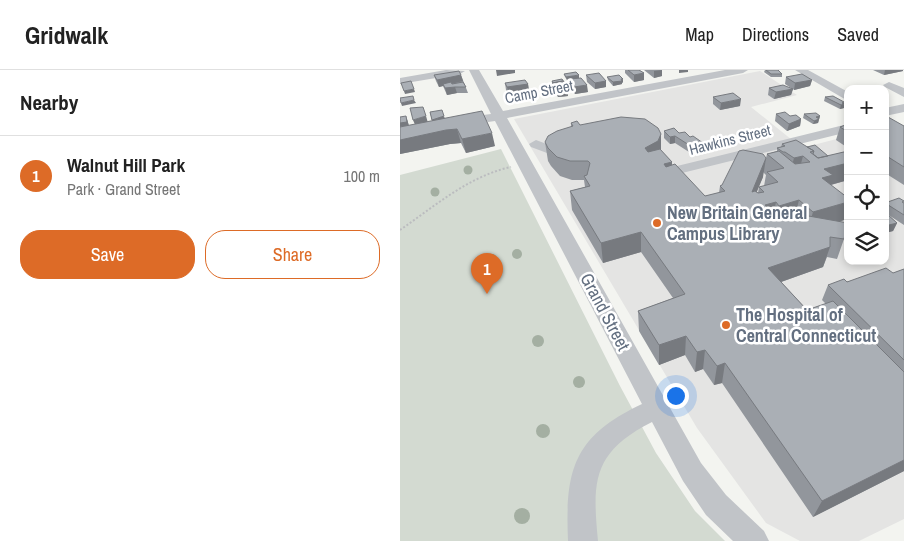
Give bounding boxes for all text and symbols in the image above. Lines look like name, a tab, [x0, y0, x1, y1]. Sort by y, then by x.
text: Gridwalk	[25, 19, 108, 51]
text: Map	[685, 22, 714, 47]
text: Directions	[742, 22, 809, 47]
text: Saved	[837, 22, 879, 47]
street label: Camp Street	[503, 75, 575, 108]
map controls	[844, 85, 889, 265]
button: +	[844, 85, 889, 130]
text: Nearby	[20, 88, 78, 117]
street label: Hawkins Street	[687, 119, 773, 160]
button: −	[844, 130, 889, 175]
text: Walnut Hill Park	[67, 152, 185, 178]
text: 1	[32, 165, 40, 187]
text: 100 m	[344, 165, 380, 187]
button: locate	[844, 175, 889, 220]
text: Park · Grand Street	[67, 178, 180, 200]
place label: New Britain General Campus Library	[667, 200, 807, 246]
marker: New Britain General Campus Library	[651, 217, 663, 229]
button: layers	[844, 220, 889, 265]
button: Save	[20, 230, 195, 279]
button: Share	[205, 230, 380, 279]
pin: 1	[471, 253, 503, 294]
street label: Grand Street	[575, 269, 636, 355]
place label: The Hospital of Central Connecticut	[736, 302, 876, 348]
marker: The Hospital of Central Connecticut	[720, 319, 732, 331]
your location	[663, 383, 689, 409]

